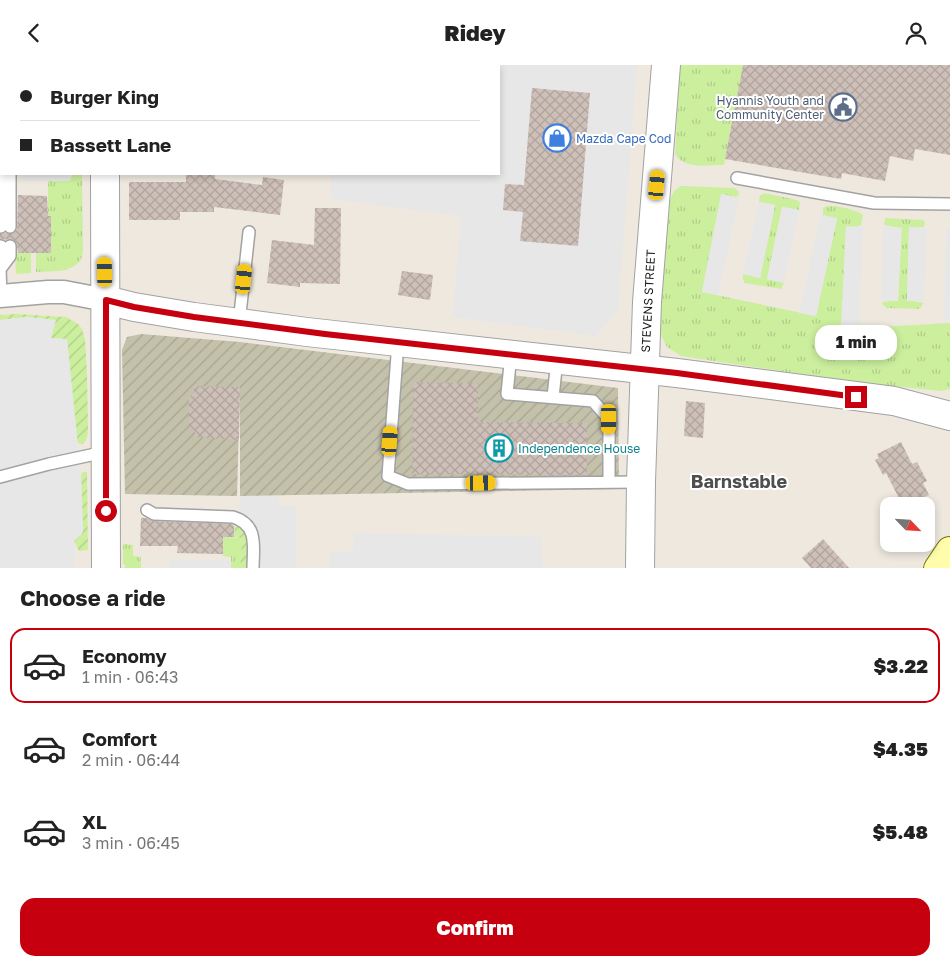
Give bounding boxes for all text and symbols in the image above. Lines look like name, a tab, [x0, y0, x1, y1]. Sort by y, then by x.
icon: back	[20, 19, 48, 47]
text: Ridey	[444, 19, 506, 46]
icon: person	[902, 19, 930, 47]
text: Burger King	[50, 85, 159, 108]
public building icon: Hyannis Youth and Community Center	[828, 92, 858, 122]
place label: Hyannis Youth and Community Center	[716, 93, 824, 122]
shop icon: Mazda Cape Cod	[542, 123, 572, 153]
place label: Mazda Cape Cod	[576, 131, 671, 146]
text: Bassett Lane	[50, 133, 171, 156]
car	[648, 169, 665, 201]
street label: STEVENS STREET	[638, 249, 658, 353]
car	[97, 257, 112, 287]
car	[234, 263, 253, 295]
callout: 1 min	[815, 325, 897, 359]
text: 1 min	[836, 332, 876, 352]
route end	[845, 386, 867, 408]
car	[601, 404, 616, 434]
car	[381, 426, 398, 456]
building icon: Independence House	[484, 433, 514, 463]
place label: Independence House	[518, 441, 640, 456]
district label: Barnstable	[691, 470, 788, 492]
car	[465, 475, 496, 491]
north arrow	[880, 497, 935, 553]
map controls	[880, 497, 935, 552]
route start	[95, 500, 117, 522]
text: Choose a ride	[20, 584, 166, 611]
icon: car	[22, 643, 67, 688]
text: Economy	[82, 644, 167, 667]
text: $3.22	[873, 654, 928, 677]
text: 1 min · 06:43	[82, 667, 178, 687]
icon: car	[22, 726, 67, 771]
text: Comfort	[82, 727, 157, 750]
text: $4.35	[873, 737, 928, 760]
text: 2 min · 06:44	[82, 750, 180, 770]
icon: car	[22, 809, 67, 854]
text: XL	[82, 810, 107, 833]
text: $5.48	[873, 820, 928, 843]
text: 3 min · 06:45	[82, 833, 180, 853]
button: Confirm	[20, 898, 930, 956]

